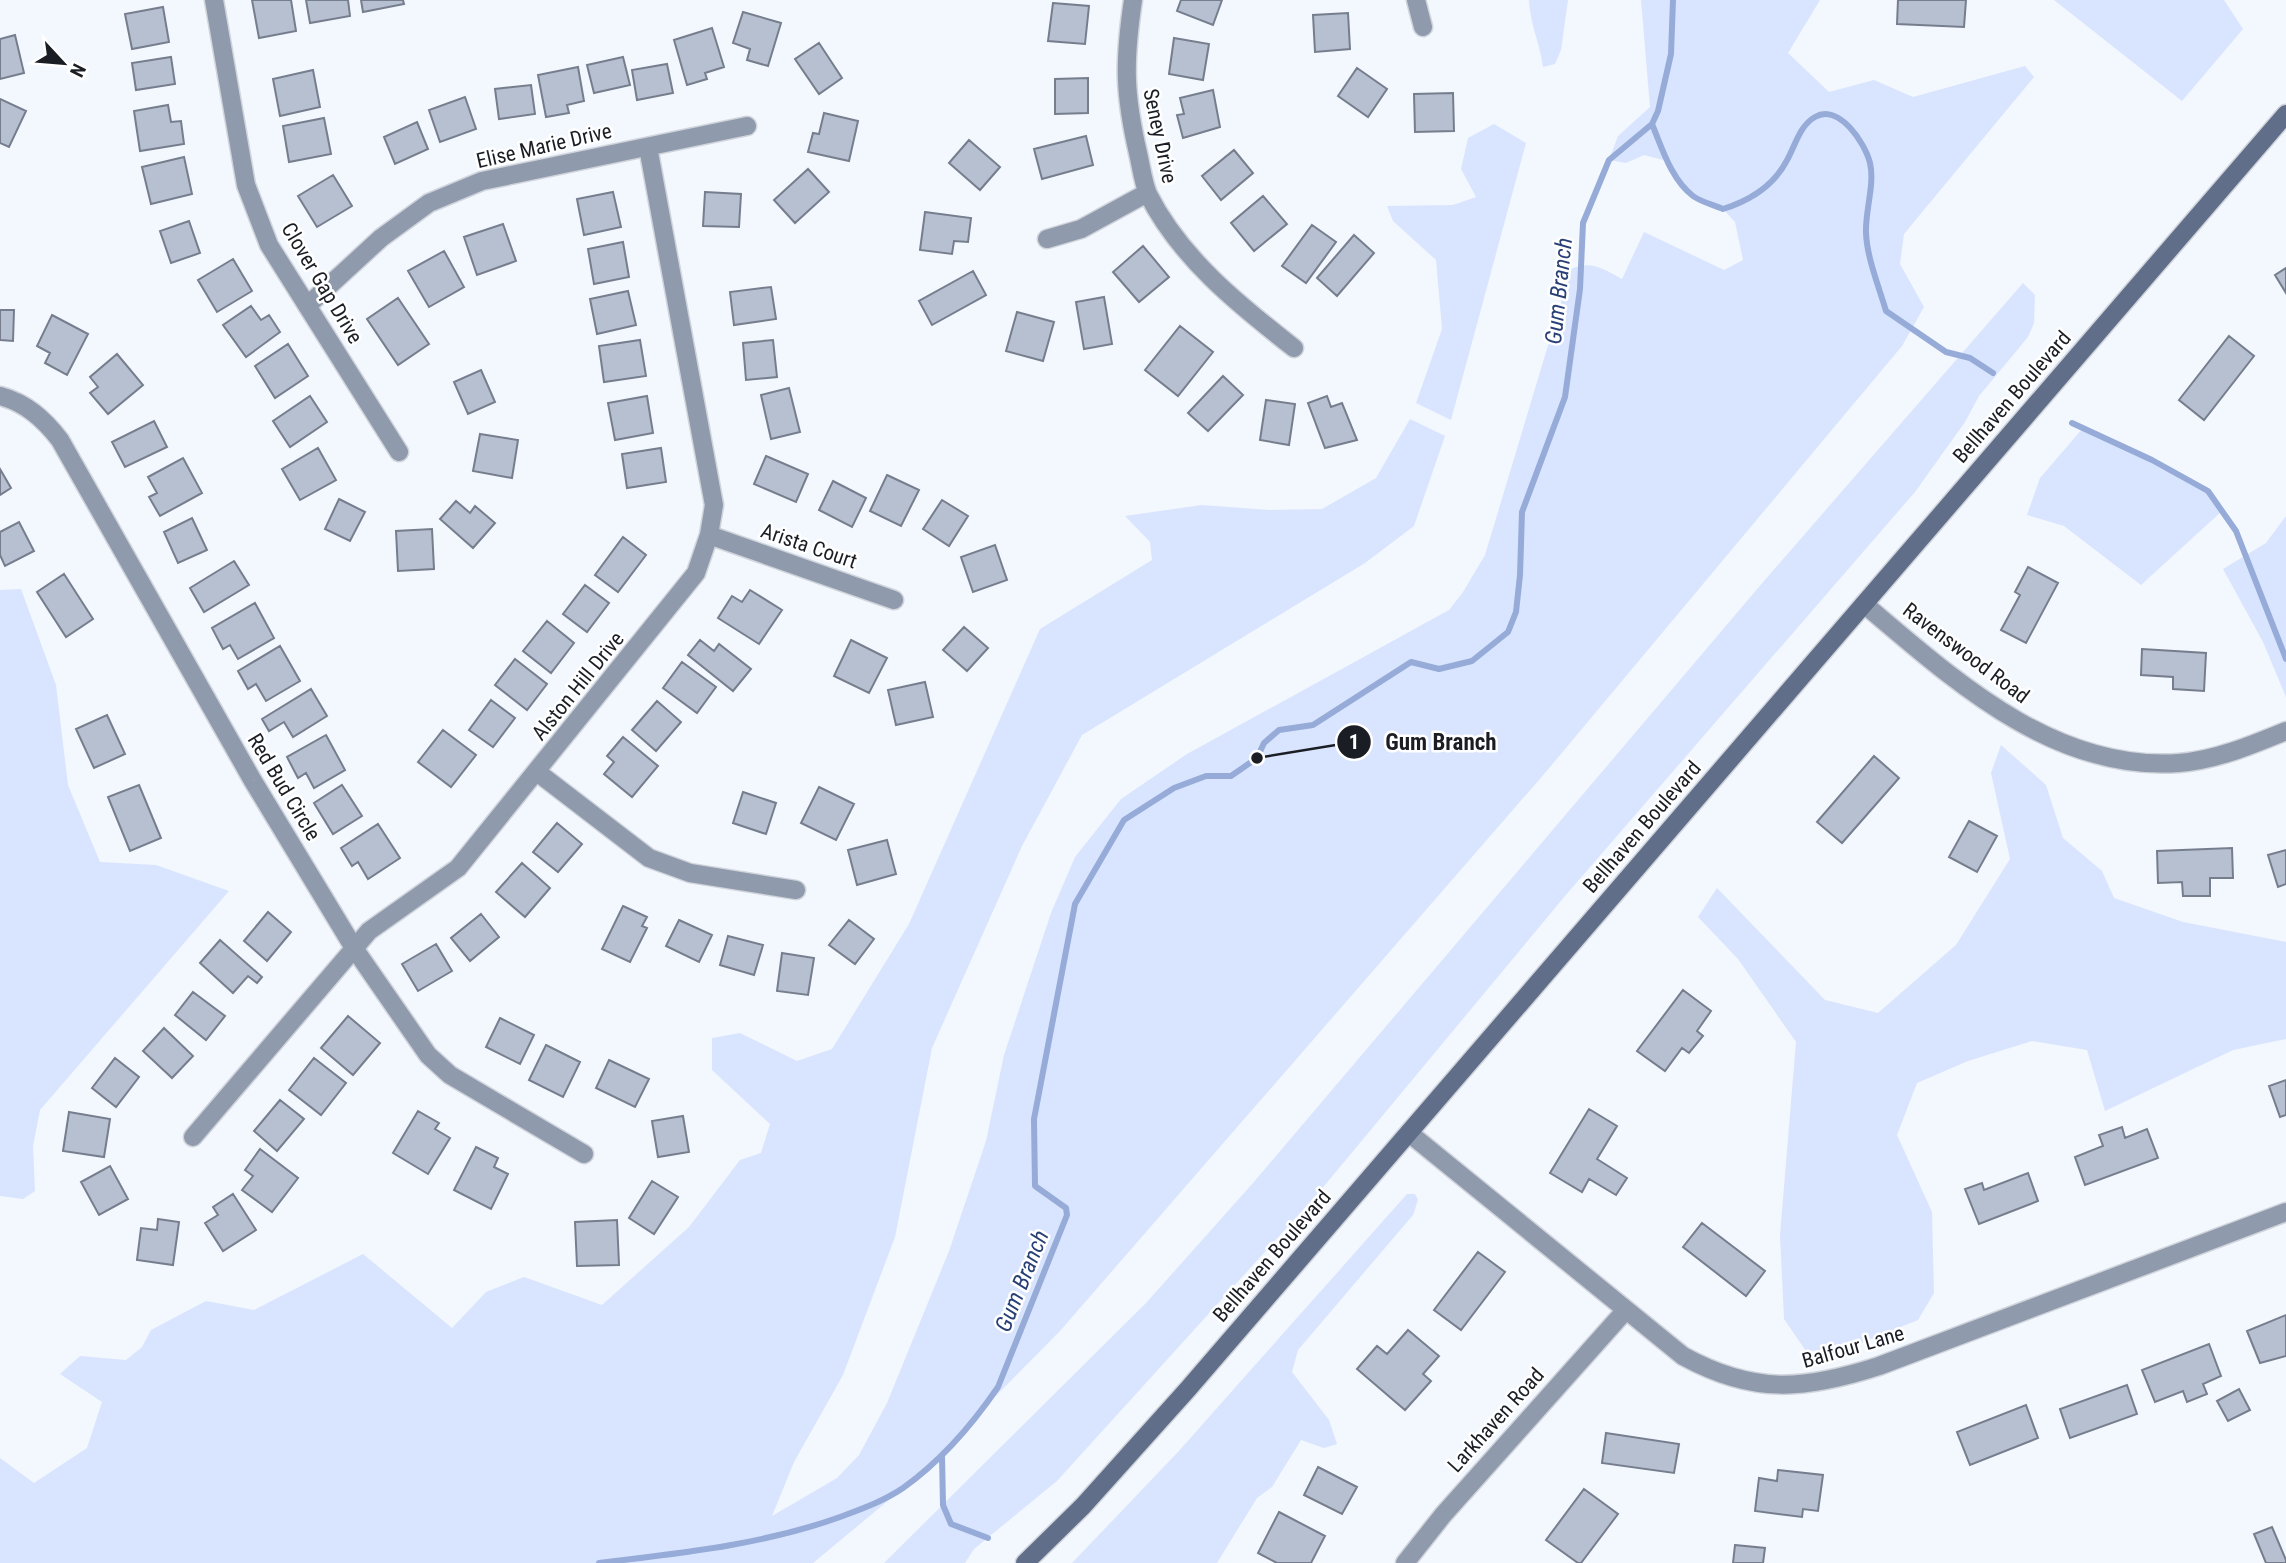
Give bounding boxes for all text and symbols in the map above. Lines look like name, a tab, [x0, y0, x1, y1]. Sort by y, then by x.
north arrow	[28, 28, 98, 98]
text: N	[65, 60, 91, 81]
street label: Seney Drive	[1138, 87, 1182, 186]
street label: Elise Marie Drive	[474, 119, 614, 173]
street label: Clover Gap Drive	[277, 218, 368, 348]
water label: Gum Branch	[1540, 236, 1578, 346]
street label: Bellhaven Boulevard	[1948, 326, 2076, 468]
street label: Arista Court	[758, 518, 860, 574]
street label: Ravenswood Road	[1898, 598, 2034, 708]
street label: Alston Hill Drive	[527, 627, 629, 745]
callout: Gum Branch	[1336, 720, 1511, 764]
street label: Red Bud Circle	[243, 729, 325, 845]
text: Gum Branch	[1385, 729, 1497, 756]
text: 1	[1349, 730, 1359, 754]
street label: Bellhaven Boulevard	[1578, 756, 1706, 898]
street label: Bellhaven Boulevard	[1208, 1185, 1336, 1327]
water label: Gum Branch	[989, 1226, 1055, 1336]
street label: Balfour Lane	[1799, 1321, 1907, 1373]
street label: Larkhaven Road	[1443, 1363, 1549, 1477]

